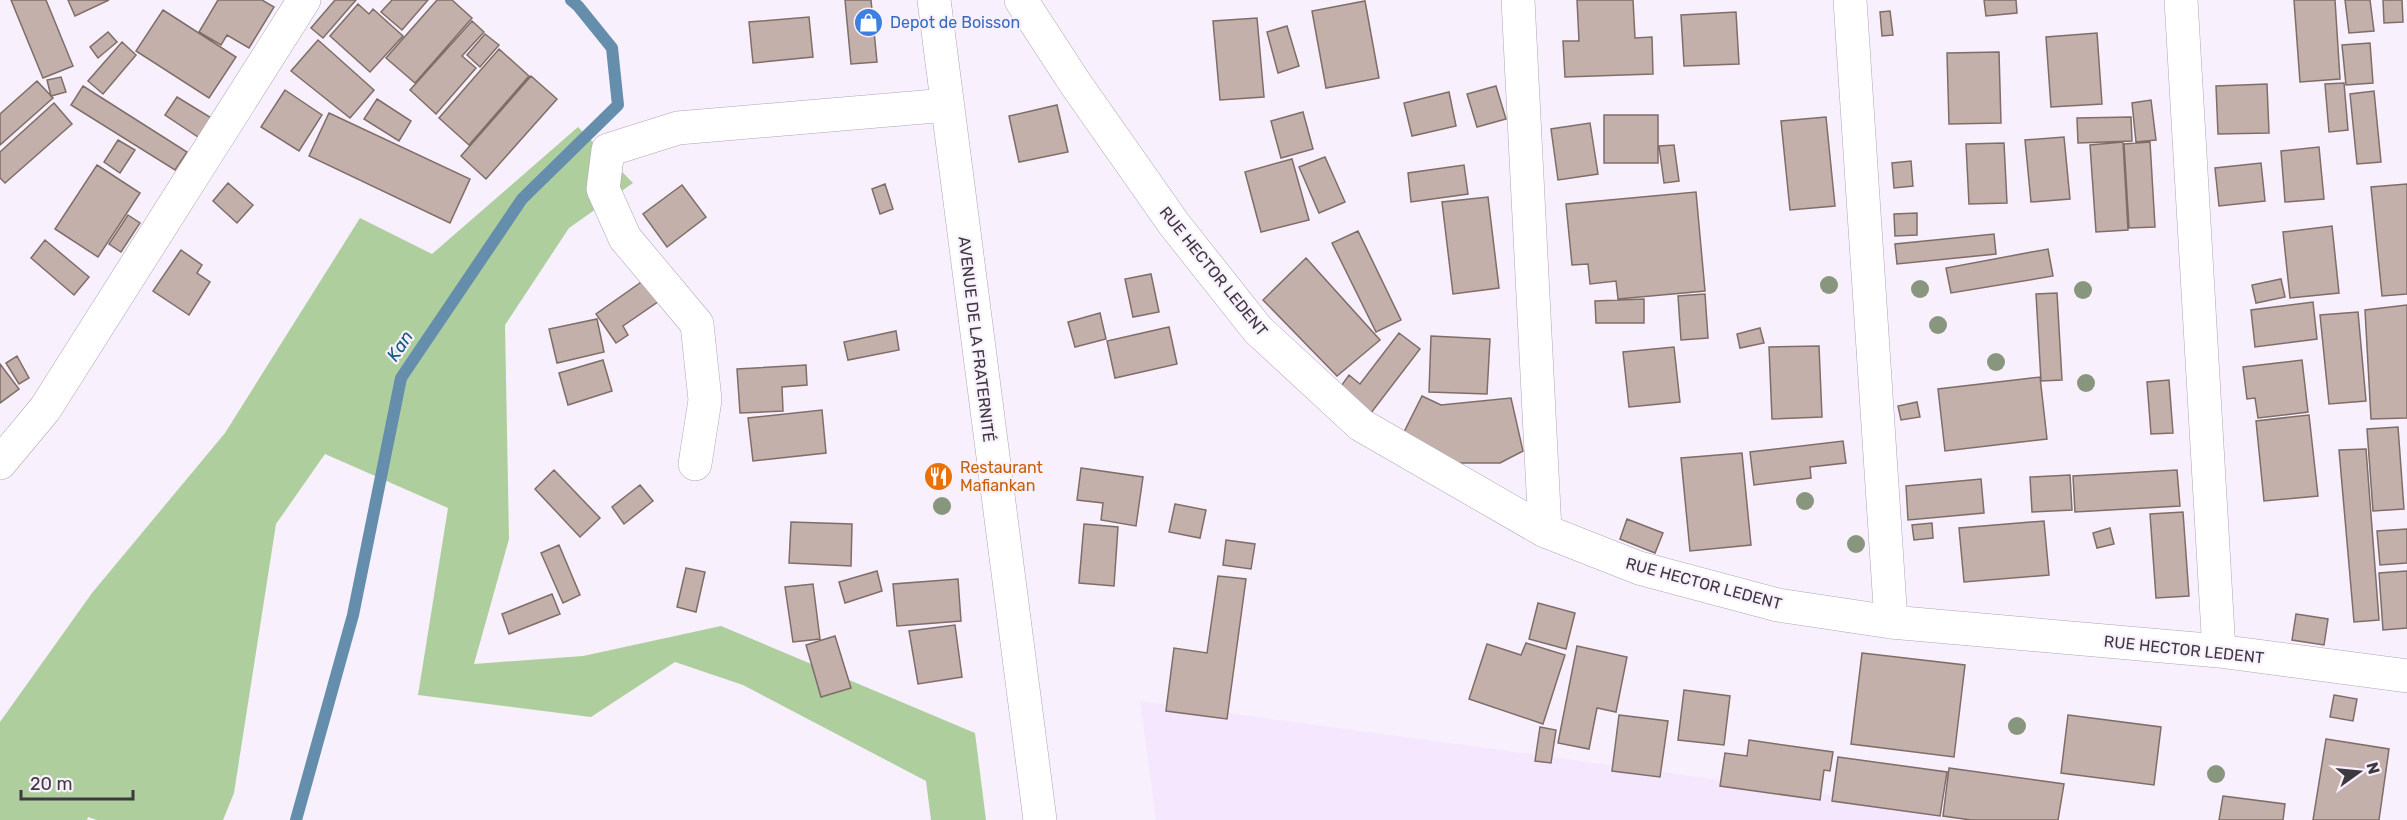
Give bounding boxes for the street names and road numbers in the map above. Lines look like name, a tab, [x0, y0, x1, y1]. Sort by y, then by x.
street label: RUE HECTOR LEDENT	[1156, 203, 1272, 340]
street label: AVENUE DE LA FRATERNITÉ	[954, 235, 999, 443]
street label: RUE HECTOR LEDENT	[1624, 553, 1784, 614]
street label: RUE HECTOR LEDENT	[2103, 632, 2265, 667]

